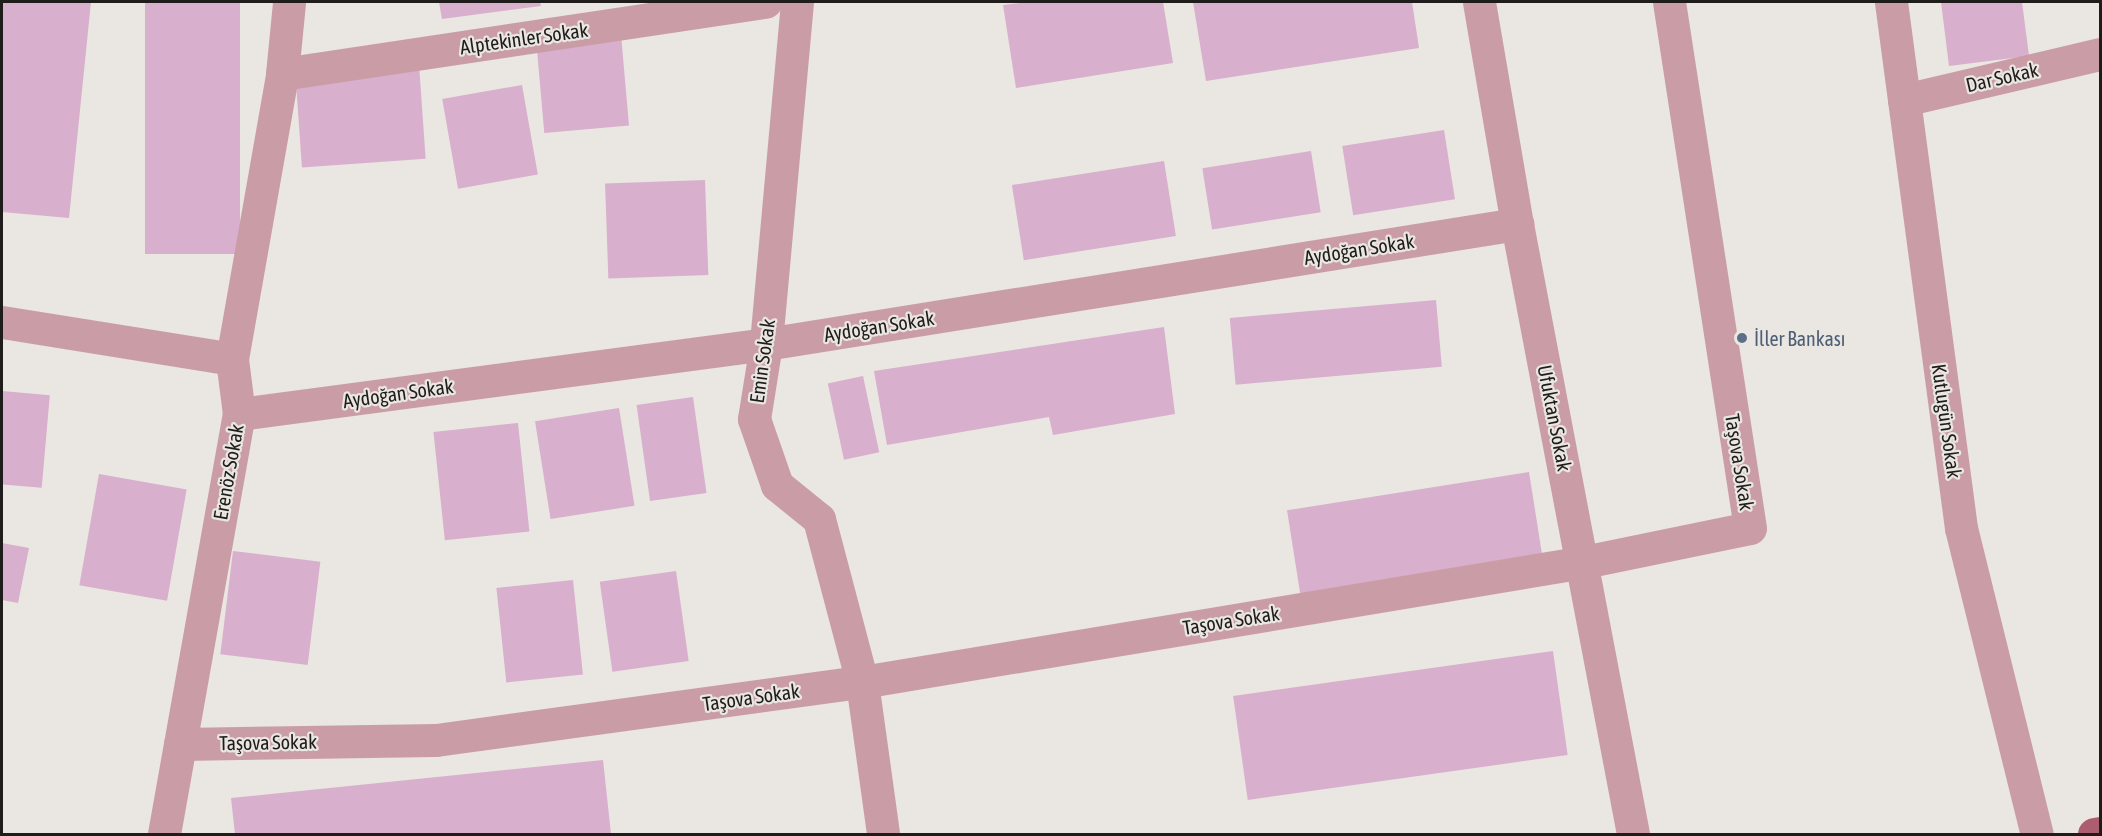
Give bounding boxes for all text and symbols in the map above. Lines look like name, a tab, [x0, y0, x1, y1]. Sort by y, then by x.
street label: Alptekinler Sokak	[458, 17, 590, 59]
street label: Dar Sokak	[1963, 57, 2041, 97]
street label: Aydoğan Sokak	[1302, 228, 1416, 270]
street label: Aydoğan Sokak	[822, 305, 936, 347]
street label: Emin Sokak	[744, 317, 780, 405]
place label: İller Bankası	[1754, 326, 1845, 350]
marker: İller Bankası	[1735, 331, 1749, 345]
street label: Kutlugün Sokak	[1927, 362, 1967, 480]
street label: Ufuktan Sokak	[1533, 363, 1577, 473]
street label: Aydoğan Sokak	[341, 373, 455, 413]
street label: Taşova Sokak	[1721, 412, 1759, 512]
street label: Erenöz Sokak	[208, 422, 248, 522]
street label: Taşova Sokak	[1181, 601, 1281, 639]
street label: Taşova Sokak	[701, 678, 801, 716]
street label: Taşova Sokak	[219, 729, 317, 755]

